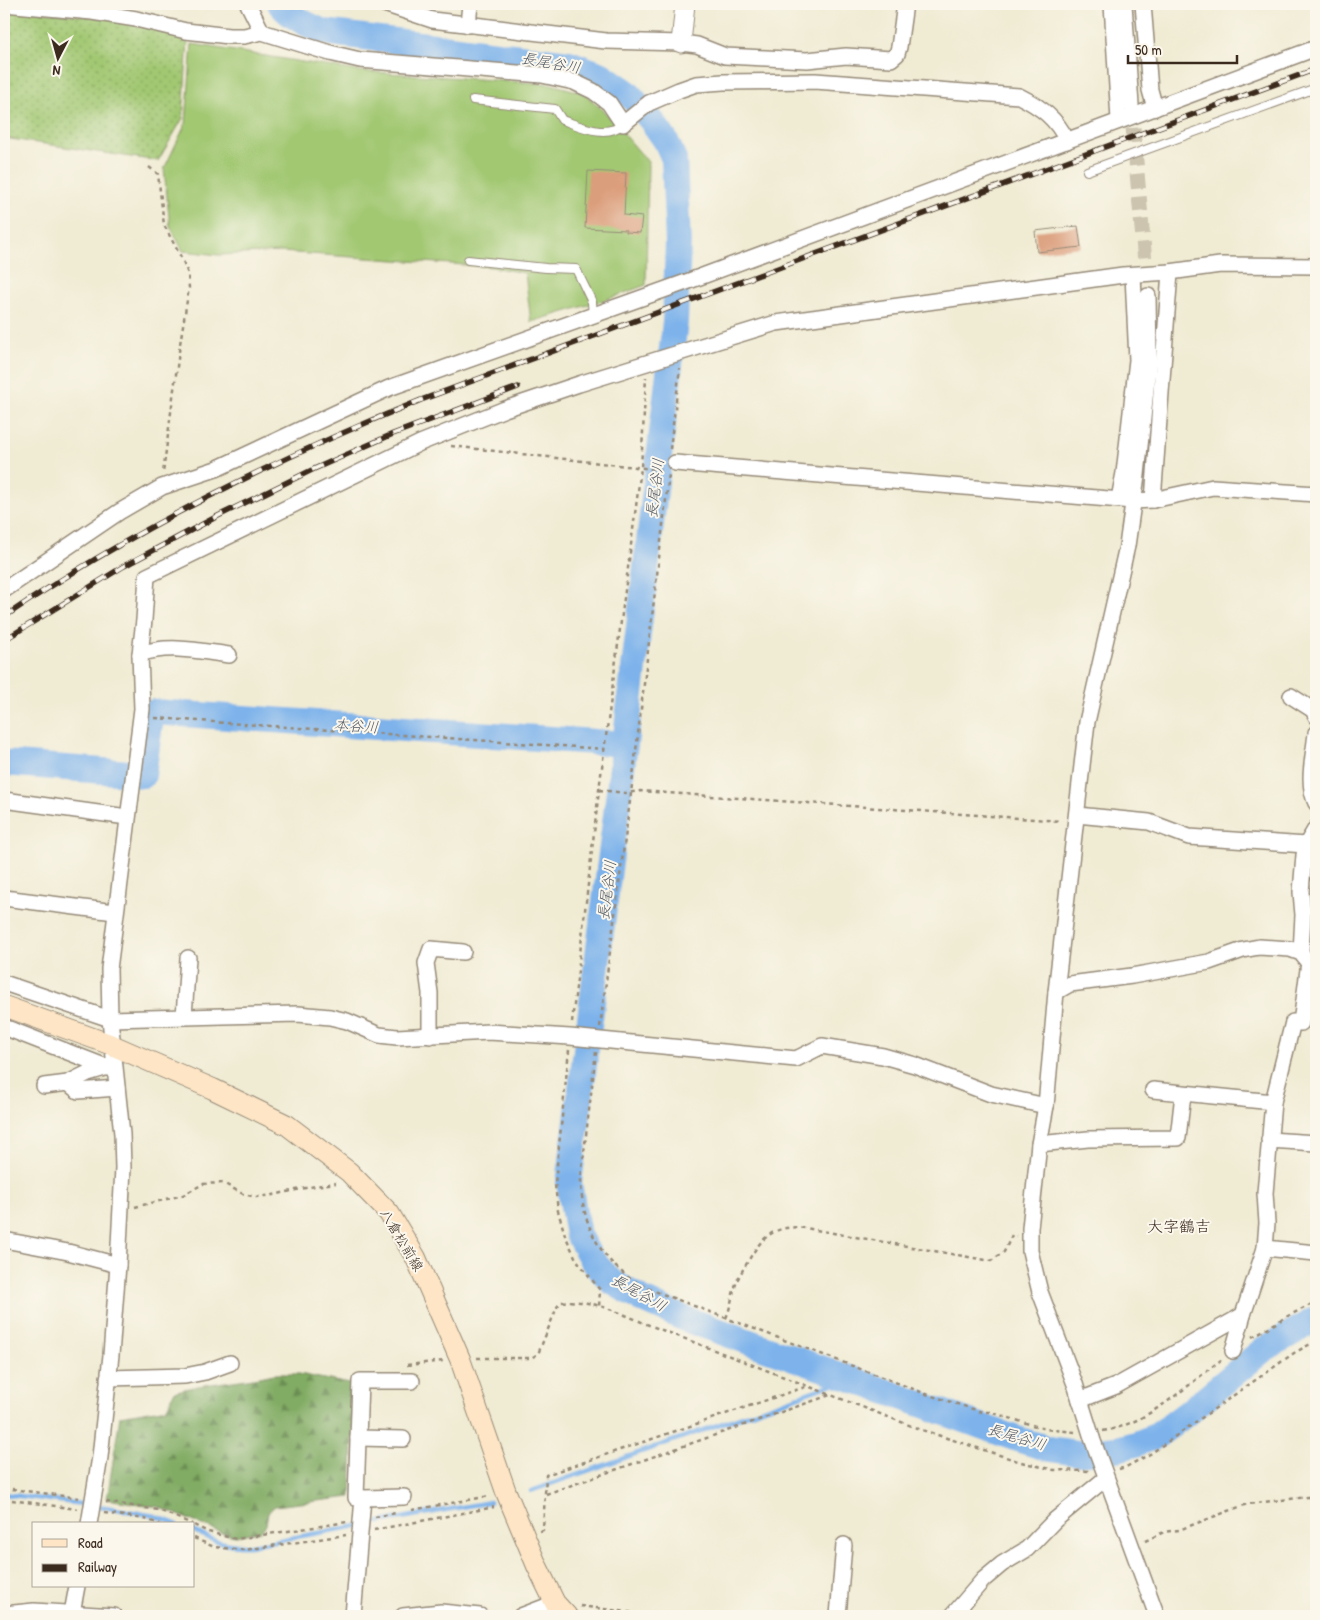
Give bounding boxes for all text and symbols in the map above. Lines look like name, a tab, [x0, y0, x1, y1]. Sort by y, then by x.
north arrow	[32, 32, 82, 82]
scale bar	[1128, 32, 1236, 64]
text: 50 m	[1135, 39, 1162, 60]
water label: 長尾谷川	[520, 47, 582, 78]
text: N	[51, 62, 61, 81]
water label: 長尾谷川	[640, 457, 669, 519]
water label: 本谷川	[333, 713, 379, 738]
water label: 長尾谷川	[592, 859, 621, 921]
street label: 八倉松前線	[376, 1205, 429, 1275]
district label: 大字鶴吉	[1147, 1215, 1211, 1237]
water label: 長尾谷川	[608, 1269, 671, 1316]
water label: 長尾谷川	[985, 1418, 1049, 1455]
legend	[32, 1522, 195, 1588]
text: Road	[78, 1532, 103, 1553]
text: Railway	[78, 1556, 117, 1577]

